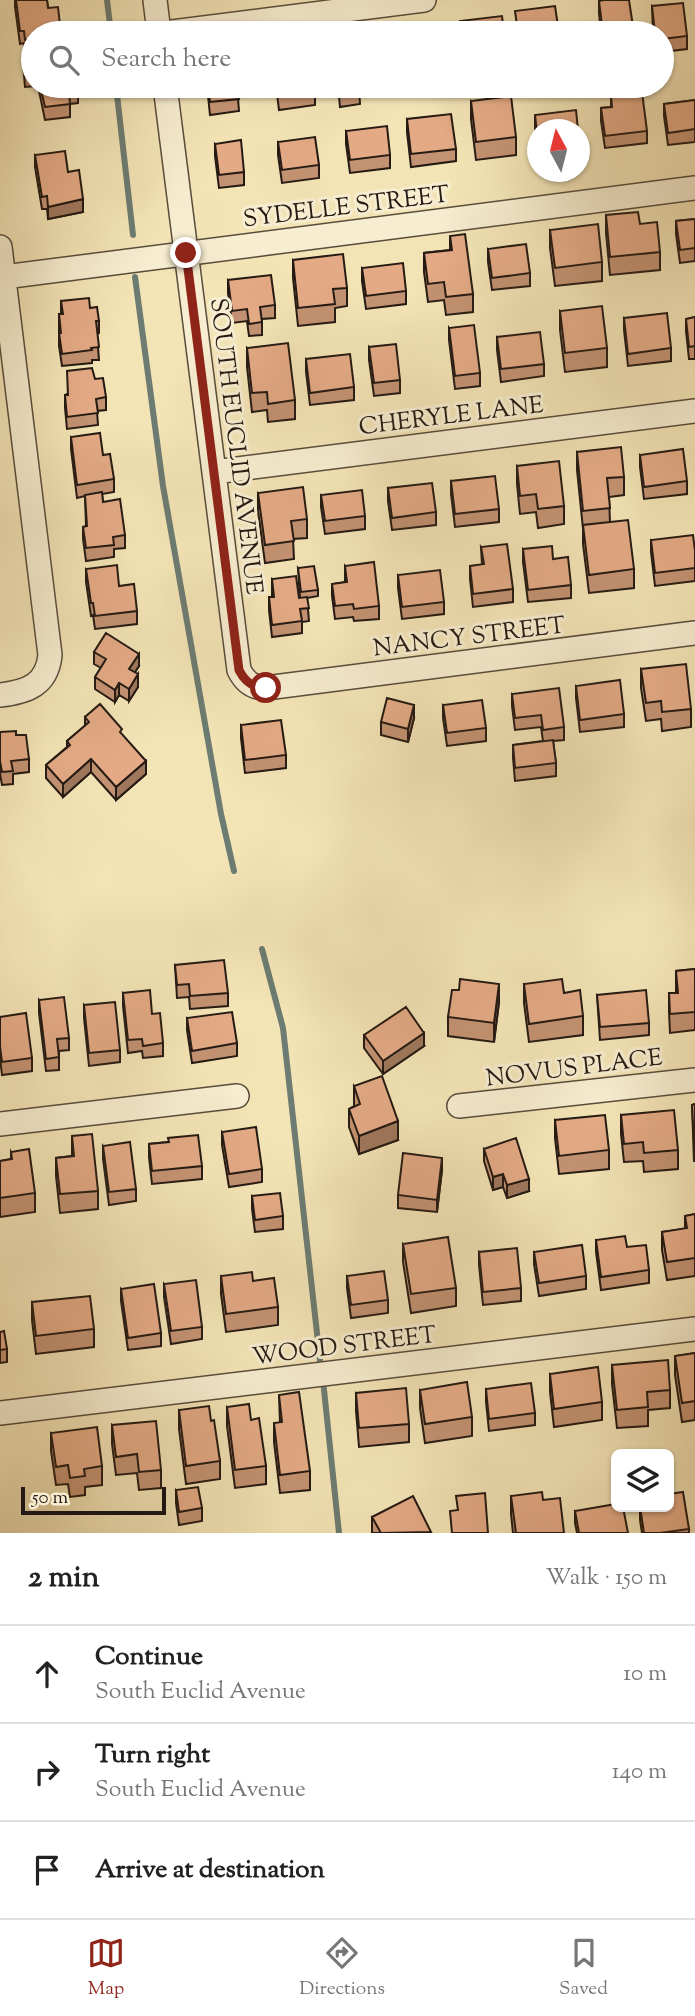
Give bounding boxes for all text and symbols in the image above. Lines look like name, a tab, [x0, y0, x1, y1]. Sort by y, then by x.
search box	[21, 21, 674, 98]
icon: search	[45, 41, 83, 79]
text: Search here	[101, 41, 231, 78]
north arrow	[527, 119, 590, 182]
street label: SYDELLE STREET	[241, 178, 451, 237]
route end	[170, 237, 201, 268]
street label: SOUTH EUCLID AVENUE	[200, 296, 270, 597]
street label: CHERYLE LANE	[357, 389, 546, 445]
street label: NANCY STREET	[371, 609, 567, 667]
route start	[250, 672, 281, 703]
street label: NOVUS PLACE	[484, 1041, 665, 1097]
street label: WOOD STREET	[250, 1319, 438, 1375]
map controls	[611, 1449, 674, 1512]
button: layers	[611, 1449, 674, 1512]
scale bar	[21, 1484, 166, 1516]
text: 50 m	[32, 1485, 68, 1512]
text: 2 min	[28, 1557, 100, 1600]
text: Walk · 150 m	[546, 1562, 667, 1595]
text: Continue	[95, 1639, 203, 1676]
icon: ahead	[28, 1655, 66, 1693]
text: 10 m	[623, 1658, 667, 1691]
text: South Euclid Avenue	[95, 1676, 306, 1709]
text: Turn right	[95, 1737, 210, 1774]
icon: right	[28, 1753, 66, 1791]
text: 140 m	[612, 1756, 667, 1789]
text: South Euclid Avenue	[95, 1774, 306, 1807]
icon: arrive	[28, 1851, 66, 1889]
text: Arrive at destination	[95, 1852, 325, 1889]
tab: Map	[87, 1934, 125, 2003]
tab: Directions	[299, 1934, 385, 2003]
tab: Saved	[559, 1934, 608, 2003]

